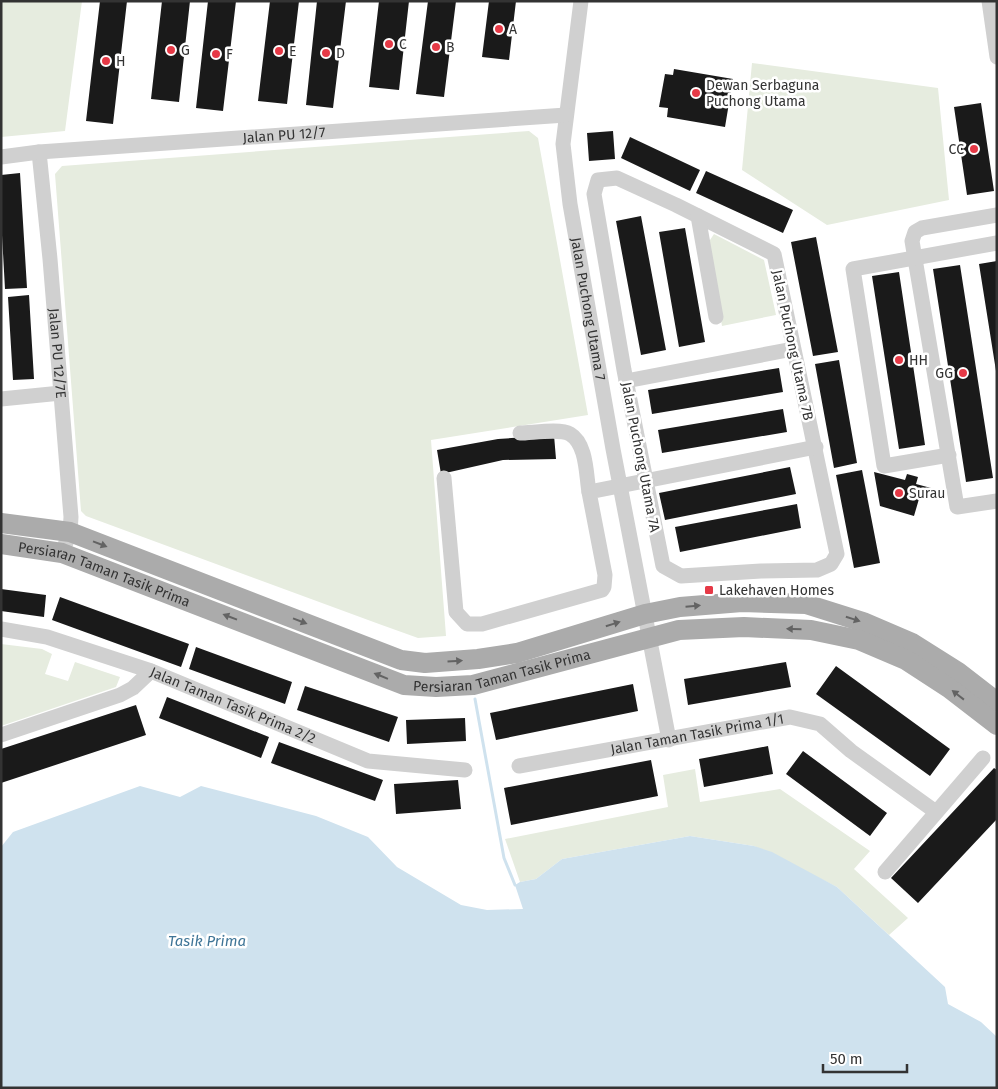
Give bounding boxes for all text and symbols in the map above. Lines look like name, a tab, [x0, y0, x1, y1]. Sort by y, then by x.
place label: A	[509, 21, 517, 38]
marker: A	[493, 23, 505, 35]
place label: C	[399, 36, 407, 53]
marker: C	[383, 38, 395, 50]
place label: B	[446, 39, 455, 56]
marker: B	[430, 41, 442, 53]
place label: G	[181, 42, 190, 59]
place label: E	[289, 43, 297, 60]
marker: G	[165, 44, 177, 56]
marker: E	[273, 45, 285, 57]
place label: D	[336, 45, 345, 62]
place label: F	[226, 46, 233, 63]
marker: D	[320, 47, 332, 59]
marker: F	[210, 48, 222, 60]
place label: H	[116, 53, 126, 70]
marker: H	[100, 55, 112, 67]
place label: Dewan Serbaguna Puchong Utama	[706, 77, 819, 110]
marker: Dewan Serbaguna Puchong Utama	[690, 87, 702, 99]
street label: Jalan PU 12/7	[242, 124, 326, 147]
place label: CC	[949, 141, 964, 158]
marker: CC	[968, 143, 980, 155]
street label: Jalan Puchong Utama 7	[567, 236, 609, 382]
street label: Jalan Puchong Utama 7B	[768, 268, 817, 422]
street label: Jalan PU 12/7E	[45, 307, 69, 399]
place label: HH	[909, 352, 928, 369]
marker: HH	[893, 354, 905, 366]
place label: GG	[935, 365, 953, 382]
marker: GG	[957, 367, 969, 379]
street label: Jalan Puchong Utama 7A	[618, 381, 663, 534]
place label: Surau	[909, 485, 945, 502]
marker: Surau	[893, 487, 905, 499]
street label: Persiaran Taman Tasik Prima	[17, 539, 193, 611]
one-way arrow	[93, 540, 108, 548]
place label: Lakehaven Homes	[719, 582, 834, 599]
marker: Lakehaven Homes	[703, 584, 715, 596]
one-way arrow	[685, 601, 701, 609]
one-way arrow	[222, 613, 237, 620]
one-way arrow	[845, 616, 860, 623]
one-way arrow	[293, 618, 308, 625]
one-way arrow	[606, 619, 621, 627]
one-way arrow	[786, 625, 802, 633]
street label: Persiaran Taman Tasik Prima	[413, 646, 592, 696]
one-way arrow	[448, 657, 464, 665]
street label: Jalan Taman Tasik Prima 2/2	[148, 664, 318, 747]
one-way arrow	[373, 672, 388, 680]
one-way arrow	[951, 690, 965, 700]
street label: Jalan Taman Tasik Prima 1/1	[609, 710, 785, 758]
water label: Tasik Prima	[168, 932, 246, 950]
scale bar	[823, 1042, 907, 1074]
text: 50 m	[830, 1050, 863, 1068]

